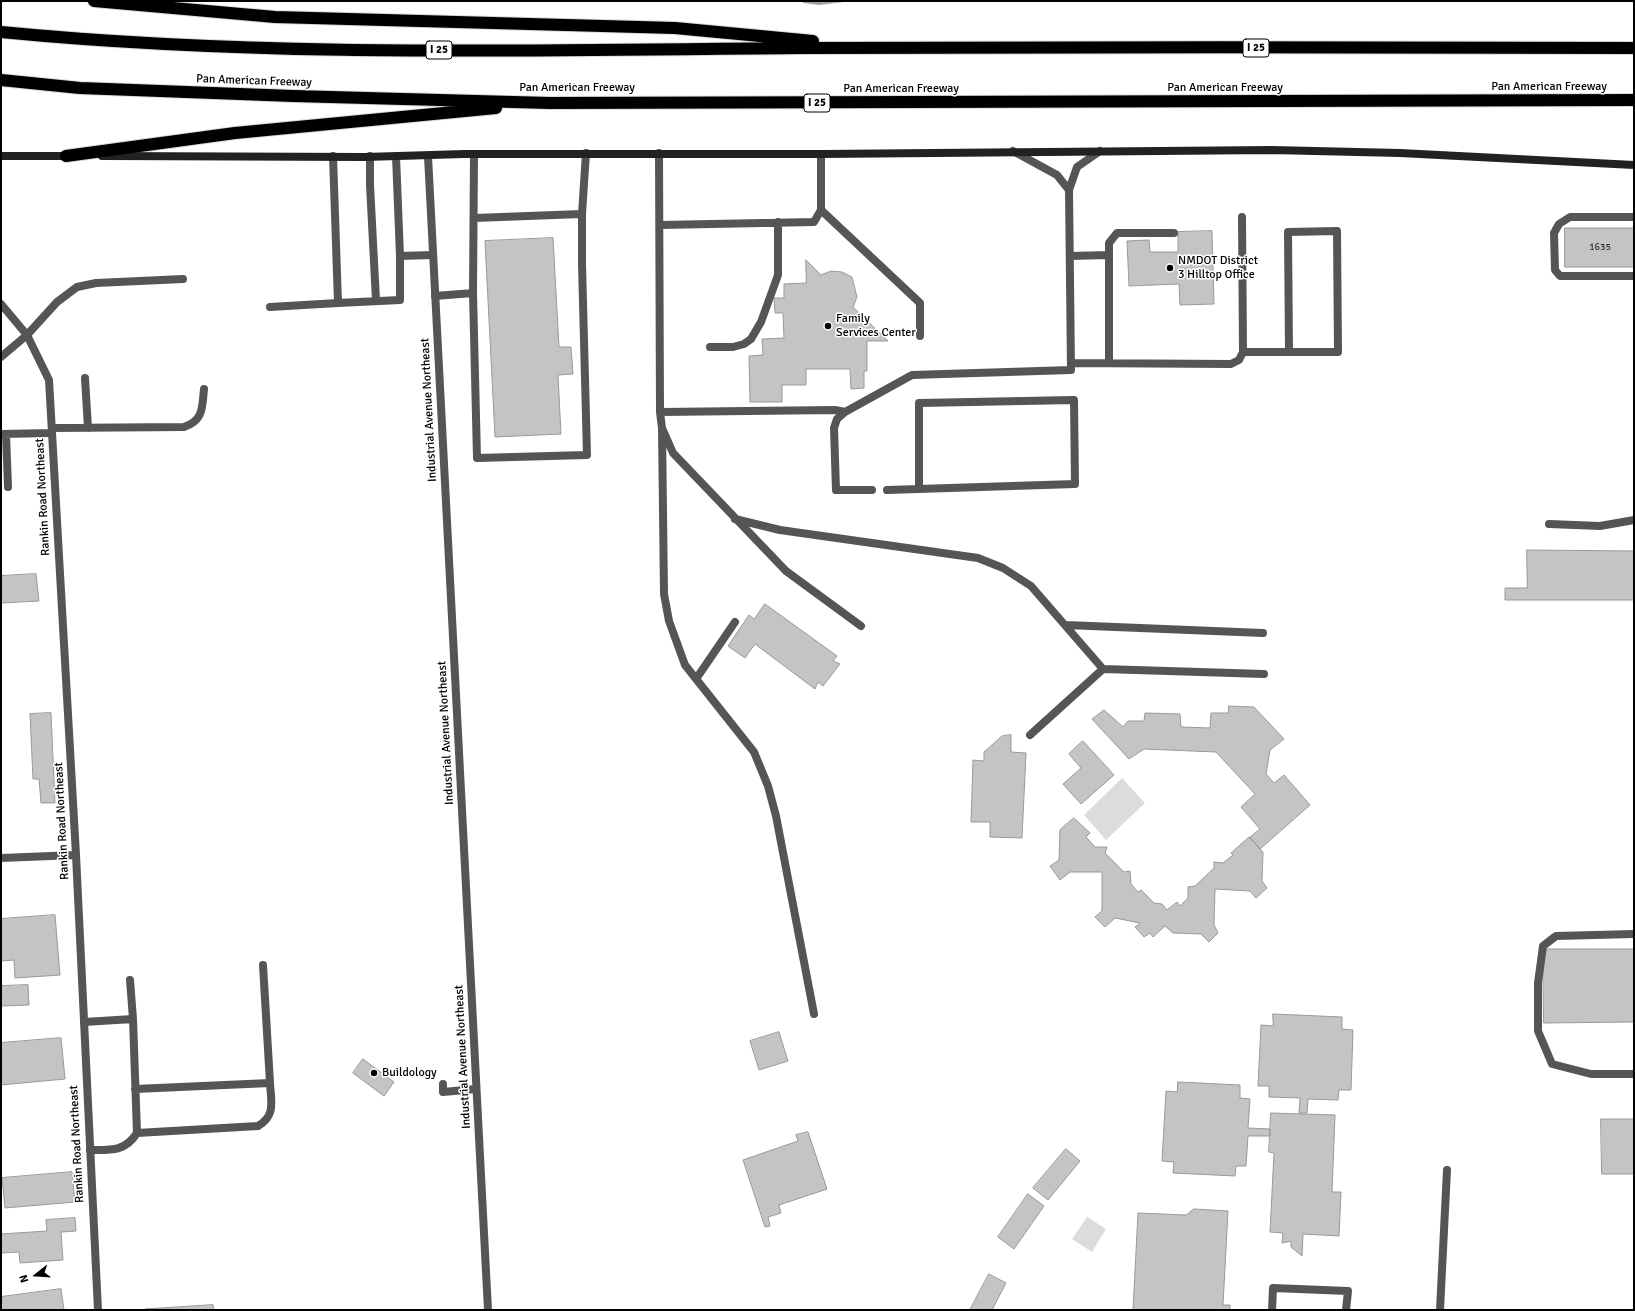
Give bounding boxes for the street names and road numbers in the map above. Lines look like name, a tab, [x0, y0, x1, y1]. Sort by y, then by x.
road number: I 25	[1243, 39, 1269, 57]
road number: I 25	[426, 41, 452, 59]
street label: Pan American Freeway	[196, 72, 312, 90]
street label: Pan American Freeway	[1491, 80, 1607, 94]
street label: Pan American Freeway	[519, 81, 635, 95]
street label: Pan American Freeway	[1167, 81, 1283, 95]
street label: Pan American Freeway	[843, 82, 959, 96]
road number: I 25	[804, 94, 830, 112]
street label: Industrial Avenue Northeast	[418, 338, 440, 482]
street label: Rankin Road Northeast	[33, 438, 53, 556]
street label: Industrial Avenue Northeast	[435, 661, 457, 805]
street label: Rankin Road Northeast	[52, 762, 72, 880]
street label: Industrial Avenue Northeast	[452, 985, 474, 1129]
street label: Rankin Road Northeast	[67, 1085, 87, 1203]

